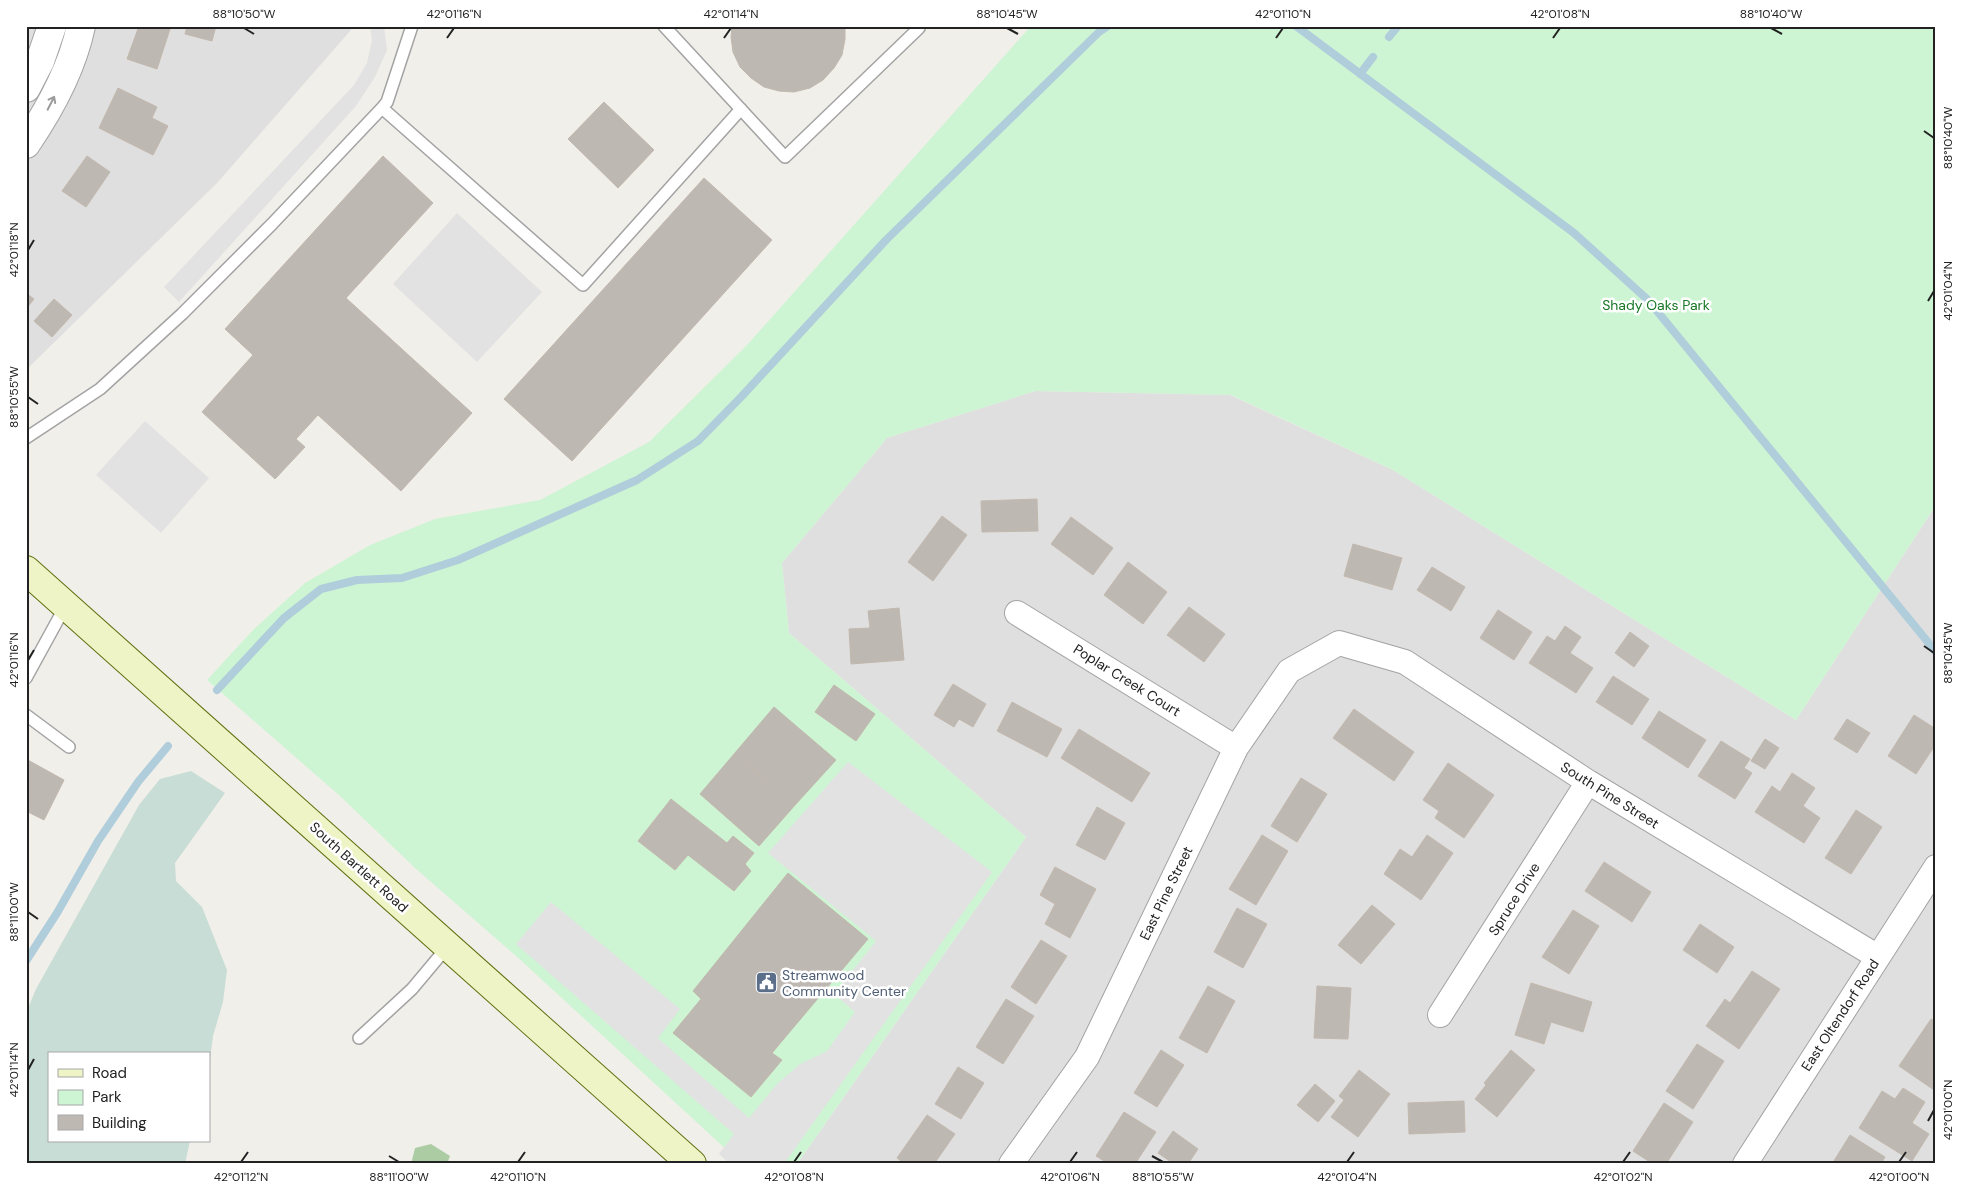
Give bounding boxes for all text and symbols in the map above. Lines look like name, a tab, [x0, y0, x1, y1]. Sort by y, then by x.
text: 88°10'50"W	[213, 6, 276, 22]
text: 42°01'16"N	[426, 6, 482, 22]
text: 42°01'14"N	[704, 6, 759, 22]
text: 88°10'45"W	[976, 6, 1038, 22]
text: 42°01'10"N	[1255, 6, 1311, 22]
text: 42°01'08"N	[1530, 6, 1590, 22]
text: 88°10'40"W	[1740, 6, 1803, 22]
one-way arrow	[47, 96, 57, 111]
text: 88°10'40"W	[1940, 106, 1956, 169]
text: 42°01'18"N	[6, 223, 22, 278]
text: 42°01'04"N	[1940, 261, 1956, 321]
park label: Shady Oaks Park	[1602, 296, 1710, 314]
text: 88°10'55"W	[6, 366, 22, 428]
text: 88°10'45"W	[1940, 622, 1956, 684]
text: 42°01'16"N	[6, 632, 22, 688]
street label: Poplar Creek Court	[1070, 640, 1184, 720]
street label: South Pine Street	[1557, 758, 1663, 832]
street label: South Bartlett Road	[306, 818, 412, 916]
street label: East Pine Street	[1135, 843, 1197, 943]
street label: Spruce Drive	[1484, 859, 1544, 939]
text: 88°11'00"W	[6, 882, 22, 942]
street label: East Oltendorf Road	[1797, 956, 1883, 1074]
place label: Streamwood Community Center	[782, 966, 906, 1000]
public building icon: Streamwood Community Center	[754, 971, 778, 995]
text: 42°01'14"N	[6, 1043, 22, 1098]
legend	[48, 1052, 210, 1142]
text: Road	[92, 1063, 127, 1083]
text: 42°01'00"N	[1940, 1080, 1956, 1140]
text: Park	[92, 1087, 122, 1107]
text: Building	[92, 1113, 147, 1133]
text: 42°01'12"N	[214, 1169, 268, 1185]
text: 88°11'00"W	[369, 1169, 429, 1185]
text: 42°01'10"N	[490, 1169, 546, 1185]
text: 42°01'08"N	[764, 1169, 824, 1185]
text: 42°01'06"N	[1040, 1169, 1100, 1185]
text: 88°10'55"W	[1132, 1169, 1194, 1185]
text: 42°01'04"N	[1317, 1169, 1377, 1185]
text: 42°01'02"N	[1594, 1169, 1652, 1185]
text: 42°01'00"N	[1869, 1169, 1929, 1185]

